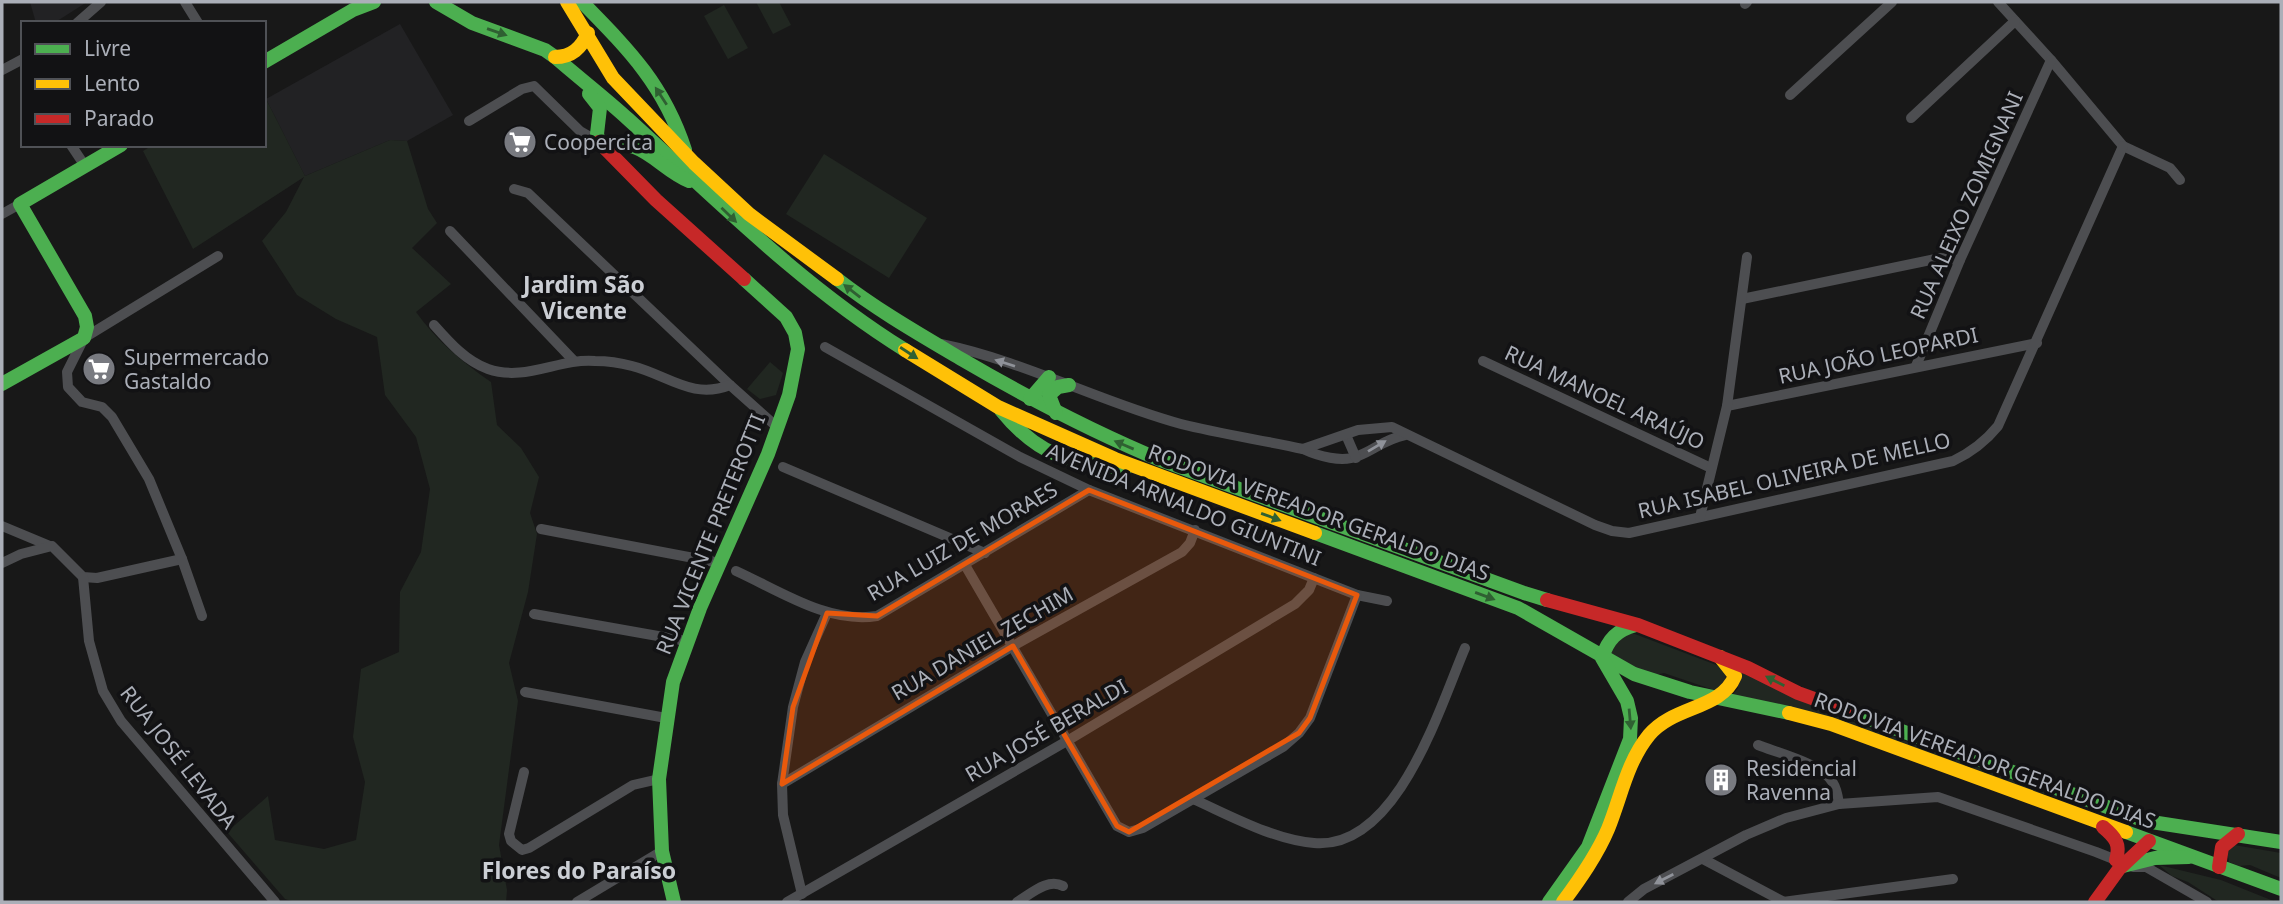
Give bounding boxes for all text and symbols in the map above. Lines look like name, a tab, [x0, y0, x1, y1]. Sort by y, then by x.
legend	[21, 21, 266, 147]
one-way arrow	[486, 27, 507, 38]
text: Livre	[84, 34, 131, 62]
text: Lento	[84, 69, 140, 97]
one-way arrow	[655, 86, 668, 105]
street label: RUA ALEIXO ZOMIGNANI	[1903, 87, 2029, 323]
text: Parado	[84, 104, 154, 132]
supermarket icon: Coopercica	[501, 123, 539, 161]
place label: Coopercica	[544, 128, 653, 156]
one-way arrow	[720, 206, 737, 222]
district label: Jardim São Vicente	[521, 268, 645, 326]
one-way arrow	[843, 285, 861, 299]
street label: RUA JOÃO LEOPARDI	[1776, 320, 1980, 390]
street label: RUA MANOEL ARAÚJO	[1501, 338, 1709, 456]
place label: Supermercado Gastaldo	[124, 343, 269, 395]
one-way arrow	[899, 346, 919, 359]
supermarket icon: Supermercado Gastaldo	[80, 350, 118, 388]
one-way arrow	[994, 357, 1015, 368]
street label: RUA VICENTE PRETEROTTI	[649, 410, 771, 658]
street label: RUA ISABEL OLIVEIRA DE MELLO	[1635, 425, 1953, 525]
street label: AVENIDA ARNALDO GIUNTINI	[1043, 436, 1325, 572]
street label: RODOVIA VEREADOR GERALDO DIAS	[1144, 437, 1494, 587]
one-way arrow	[1114, 439, 1134, 451]
one-way arrow	[1367, 439, 1386, 452]
street label: RUA LUIZ DE MORAES	[862, 475, 1062, 607]
one-way arrow	[1261, 512, 1282, 523]
street label: RUA DANIEL ZECHIM	[886, 580, 1078, 706]
one-way arrow	[1474, 591, 1495, 602]
street label: RUA JOSÉ BERALDI	[960, 672, 1132, 788]
one-way arrow	[1765, 676, 1785, 687]
street label: RUA JOSÉ LEVADA	[114, 680, 244, 835]
street label: RODOVIA VEREADOR GERALDO DIAS	[1810, 685, 2160, 835]
one-way arrow	[1625, 708, 1636, 730]
place label: Residencial Ravenna	[1746, 754, 1857, 806]
building icon: Residencial Ravenna	[1702, 761, 1740, 799]
district label: Flores do Paraíso	[482, 854, 676, 886]
one-way arrow	[1654, 873, 1674, 884]

